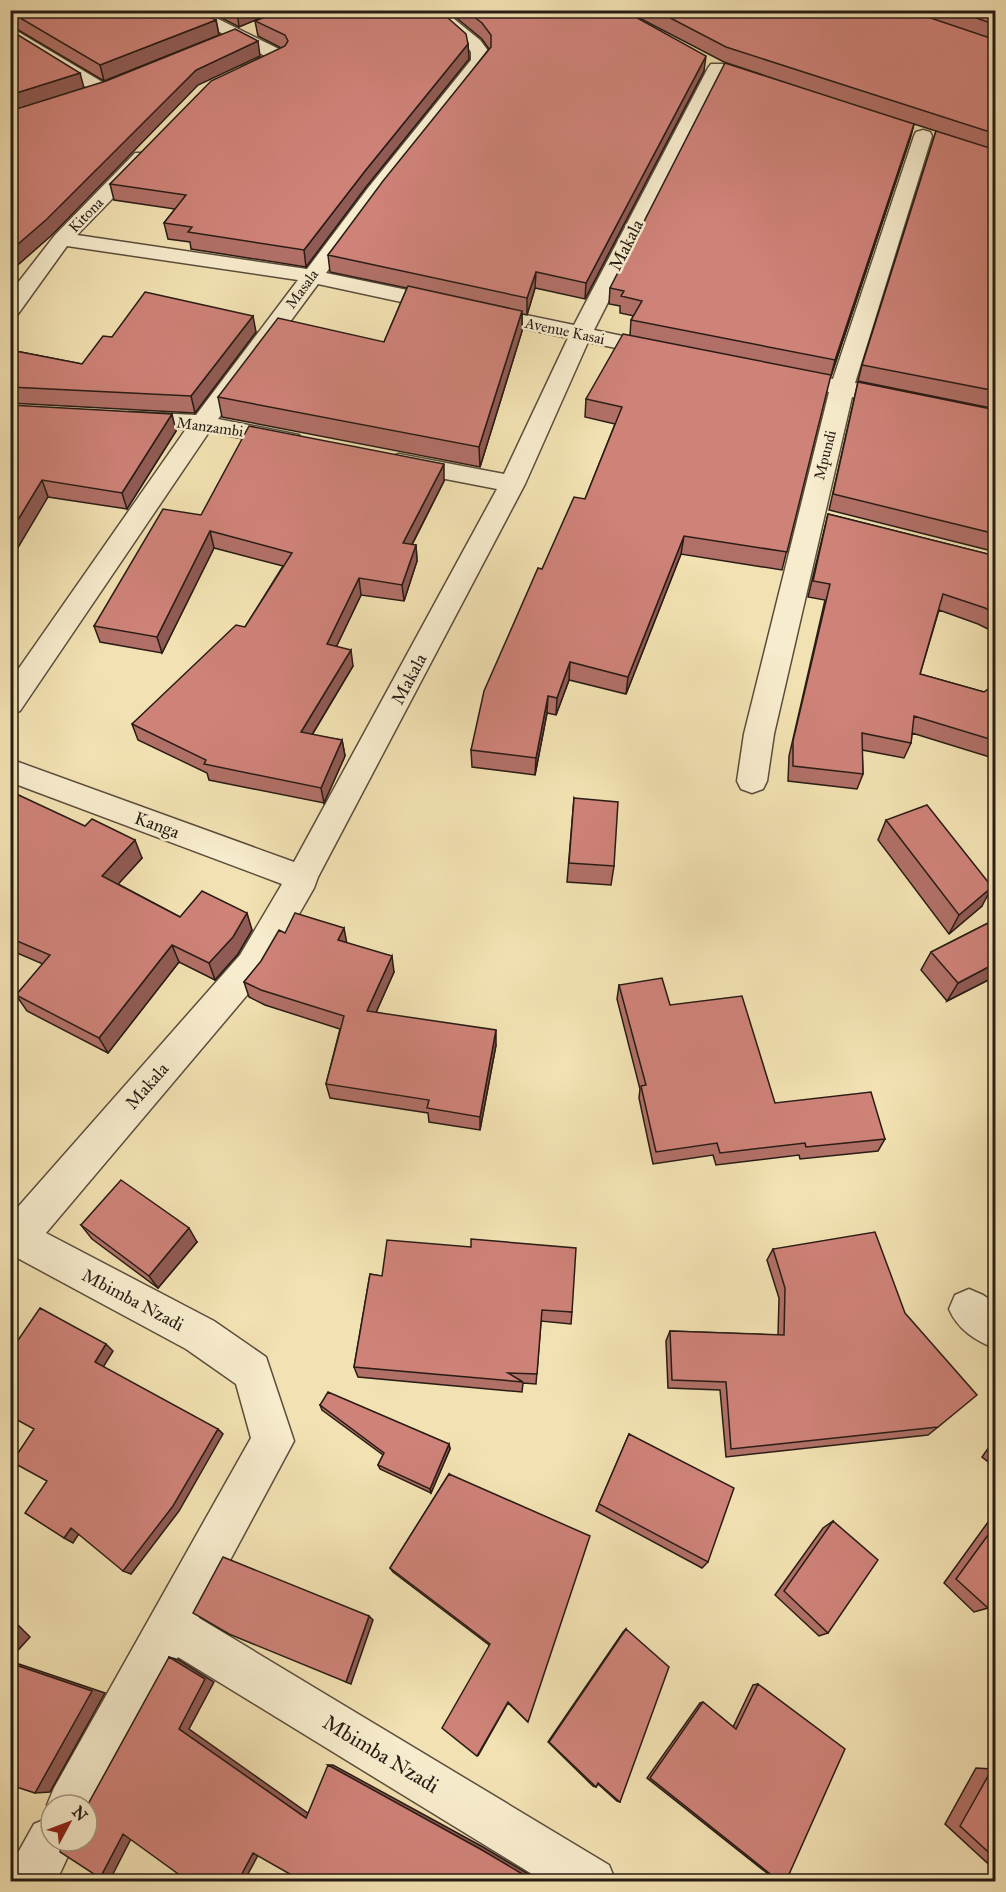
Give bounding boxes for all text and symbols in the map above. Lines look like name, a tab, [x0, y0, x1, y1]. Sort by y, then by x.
street label: Kitona	[65, 193, 108, 236]
street label: Makala	[604, 215, 648, 274]
street label: Masala	[282, 265, 323, 312]
street label: Avenue Kasai	[522, 314, 607, 348]
street label: Manzambi	[176, 413, 244, 441]
street label: Mpundi	[810, 428, 840, 482]
street label: Makala	[386, 649, 432, 708]
street label: Kanga	[131, 807, 183, 844]
street label: Makala	[121, 1058, 173, 1114]
street label: Mbimba Nzadi	[78, 1264, 188, 1336]
street label: Mbimba Nzadi	[318, 1709, 444, 1799]
north arrow	[39, 1793, 99, 1853]
text: N	[68, 1802, 92, 1825]

